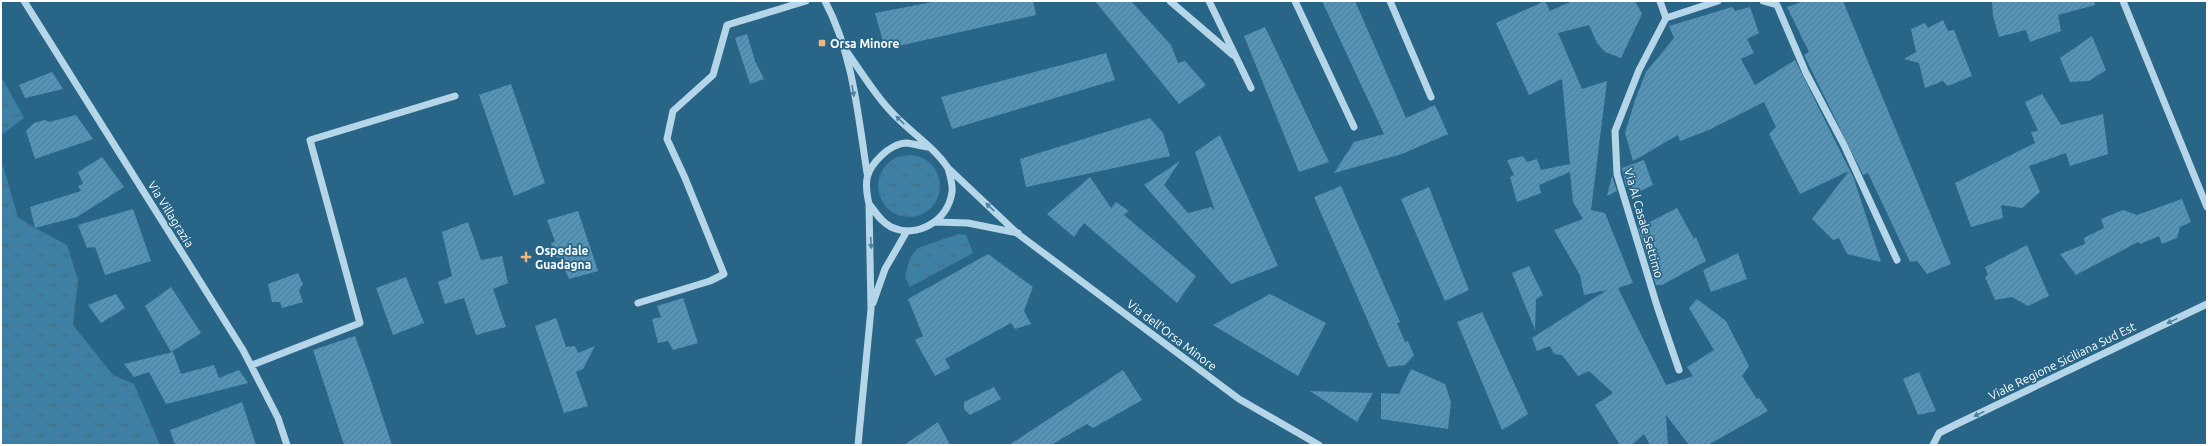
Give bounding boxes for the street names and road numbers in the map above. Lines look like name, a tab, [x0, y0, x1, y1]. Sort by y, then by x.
street label: Via Al Casale Settimo	[1622, 167, 1666, 279]
street label: Via Villagrazia	[145, 179, 197, 249]
street label: Via dell'Orsa Minore	[1125, 297, 1219, 373]
street label: Viale Regione Siciliana Sud Est	[1986, 320, 2138, 402]

